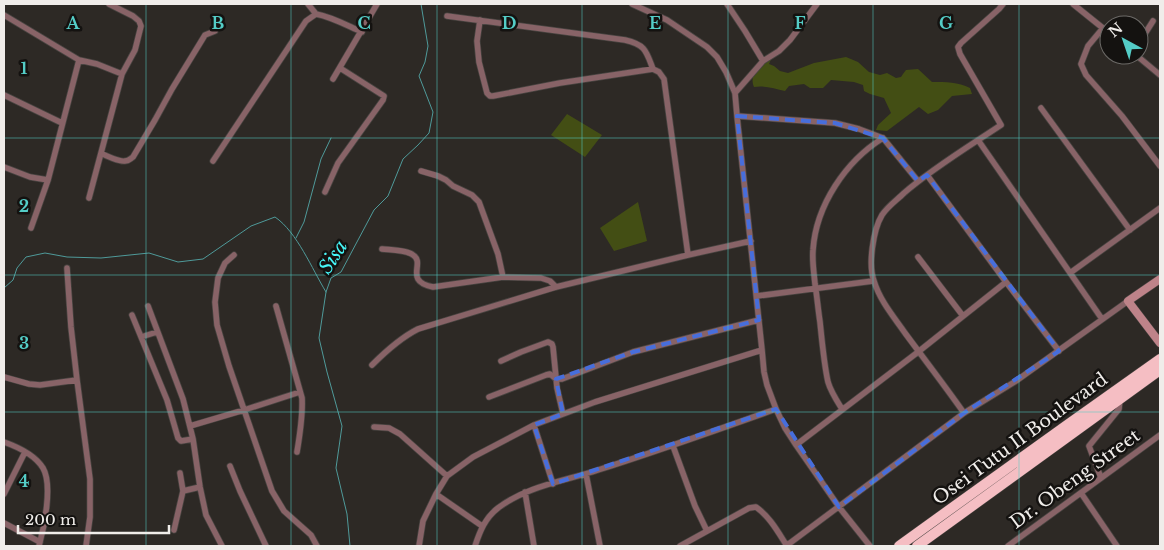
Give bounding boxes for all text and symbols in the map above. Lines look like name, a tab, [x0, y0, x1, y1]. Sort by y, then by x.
text: A	[66, 13, 81, 33]
text: B	[212, 13, 225, 33]
text: C	[357, 13, 371, 33]
text: D	[502, 13, 516, 33]
text: E	[649, 13, 661, 33]
text: F	[794, 13, 806, 33]
text: G	[939, 13, 953, 33]
north arrow	[1099, 15, 1149, 65]
text: N	[1105, 19, 1126, 41]
text: 1	[21, 58, 28, 78]
text: 2	[19, 196, 29, 216]
water label: Sisa	[314, 236, 352, 278]
text: 3	[19, 333, 29, 353]
street label: Osei Tutu II Boulevard	[928, 368, 1112, 510]
street label: Dr. Obeng Street	[1006, 424, 1144, 534]
text: 4	[19, 471, 29, 491]
scale bar	[18, 502, 169, 534]
text: 200 m	[25, 510, 76, 529]

